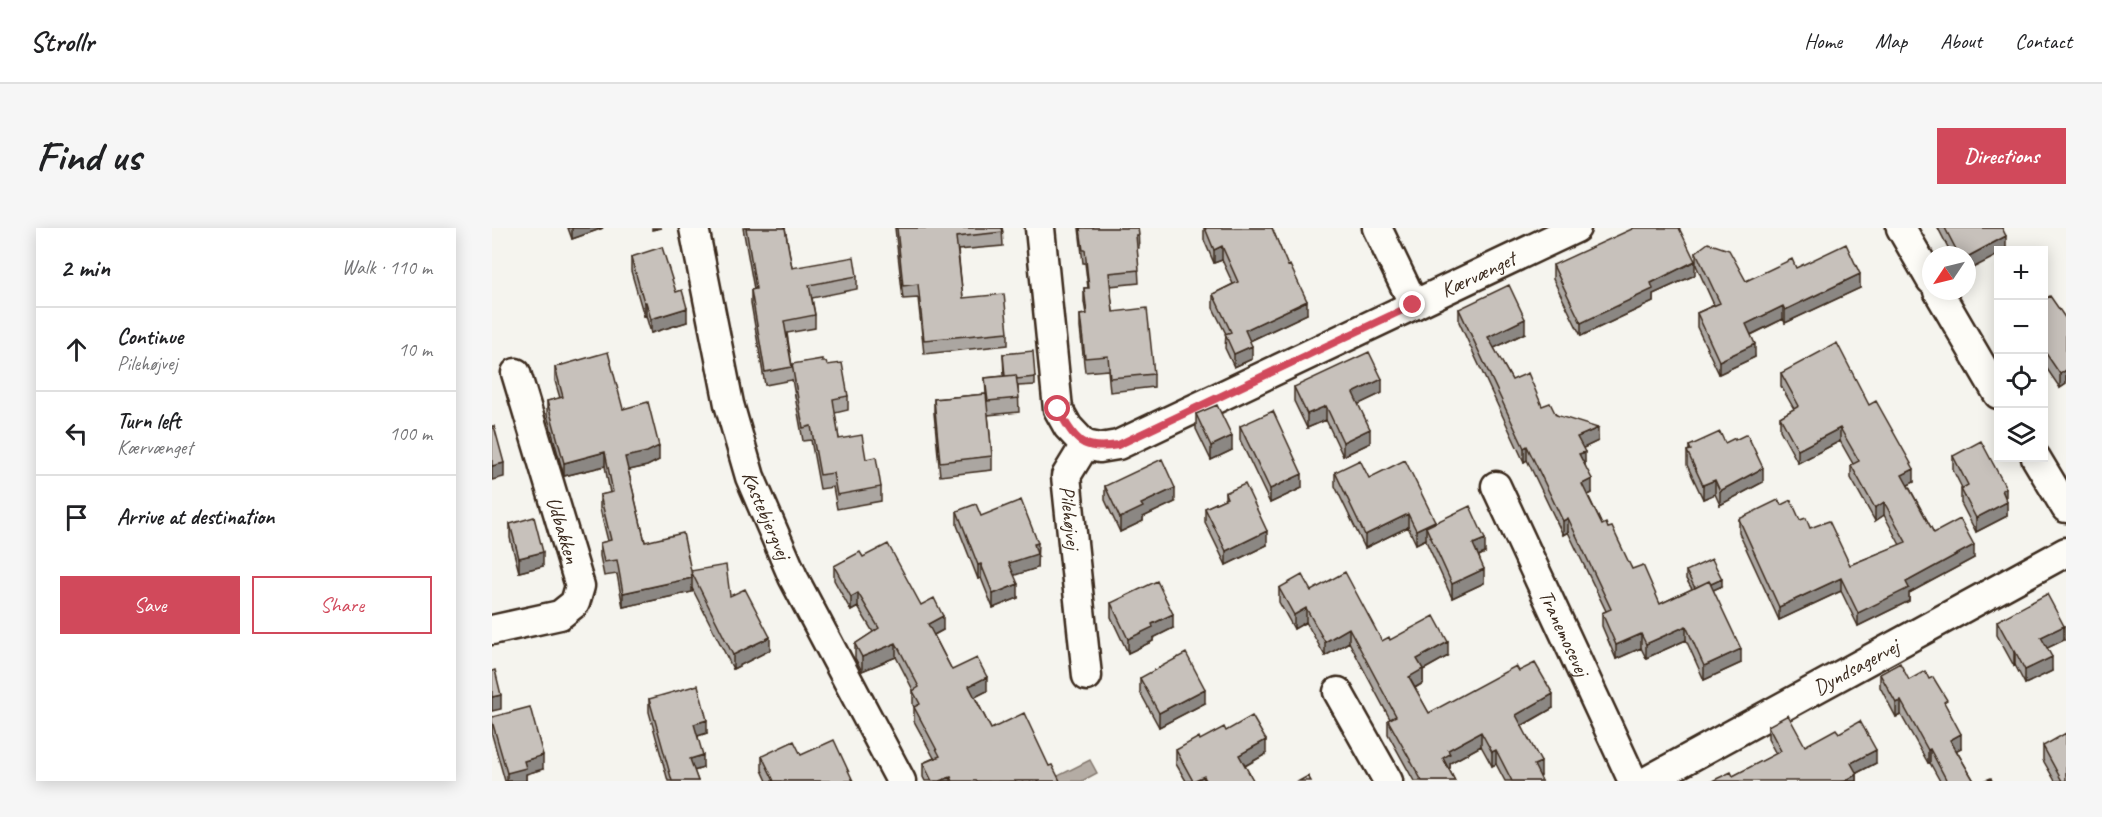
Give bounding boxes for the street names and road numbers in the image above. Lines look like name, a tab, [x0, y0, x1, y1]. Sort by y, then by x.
street label: Kærvænget	[1436, 244, 1522, 303]
street label: Kastebjergvej	[736, 469, 798, 566]
street label: Pilehøjvej	[1054, 484, 1087, 553]
street label: Udbakken	[541, 494, 586, 567]
street label: Tranemosevej	[1533, 586, 1597, 683]
street label: Dyndsagervej	[1809, 632, 1905, 701]

